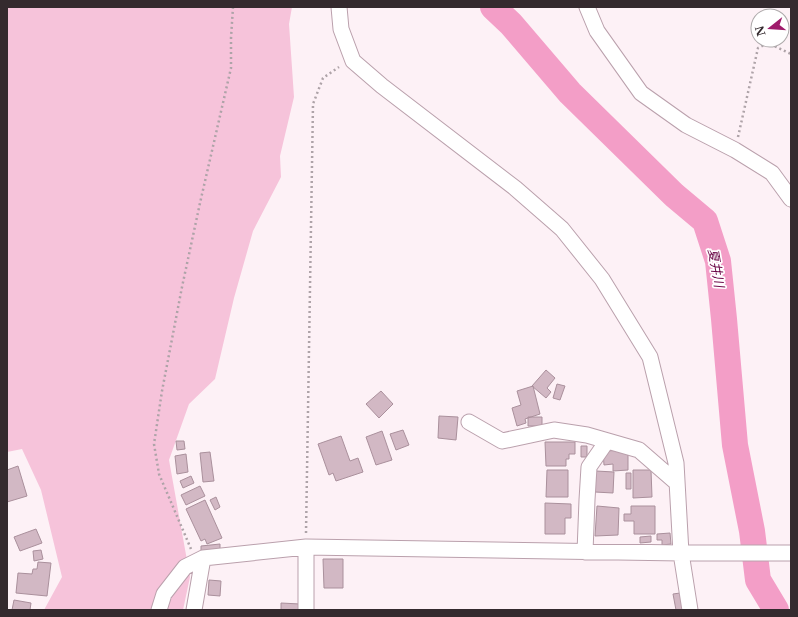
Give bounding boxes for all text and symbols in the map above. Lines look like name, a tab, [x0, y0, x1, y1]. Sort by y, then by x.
north arrow	[750, 8, 790, 48]
text: N	[752, 23, 769, 38]
water label: 夏井川	[704, 247, 728, 291]

